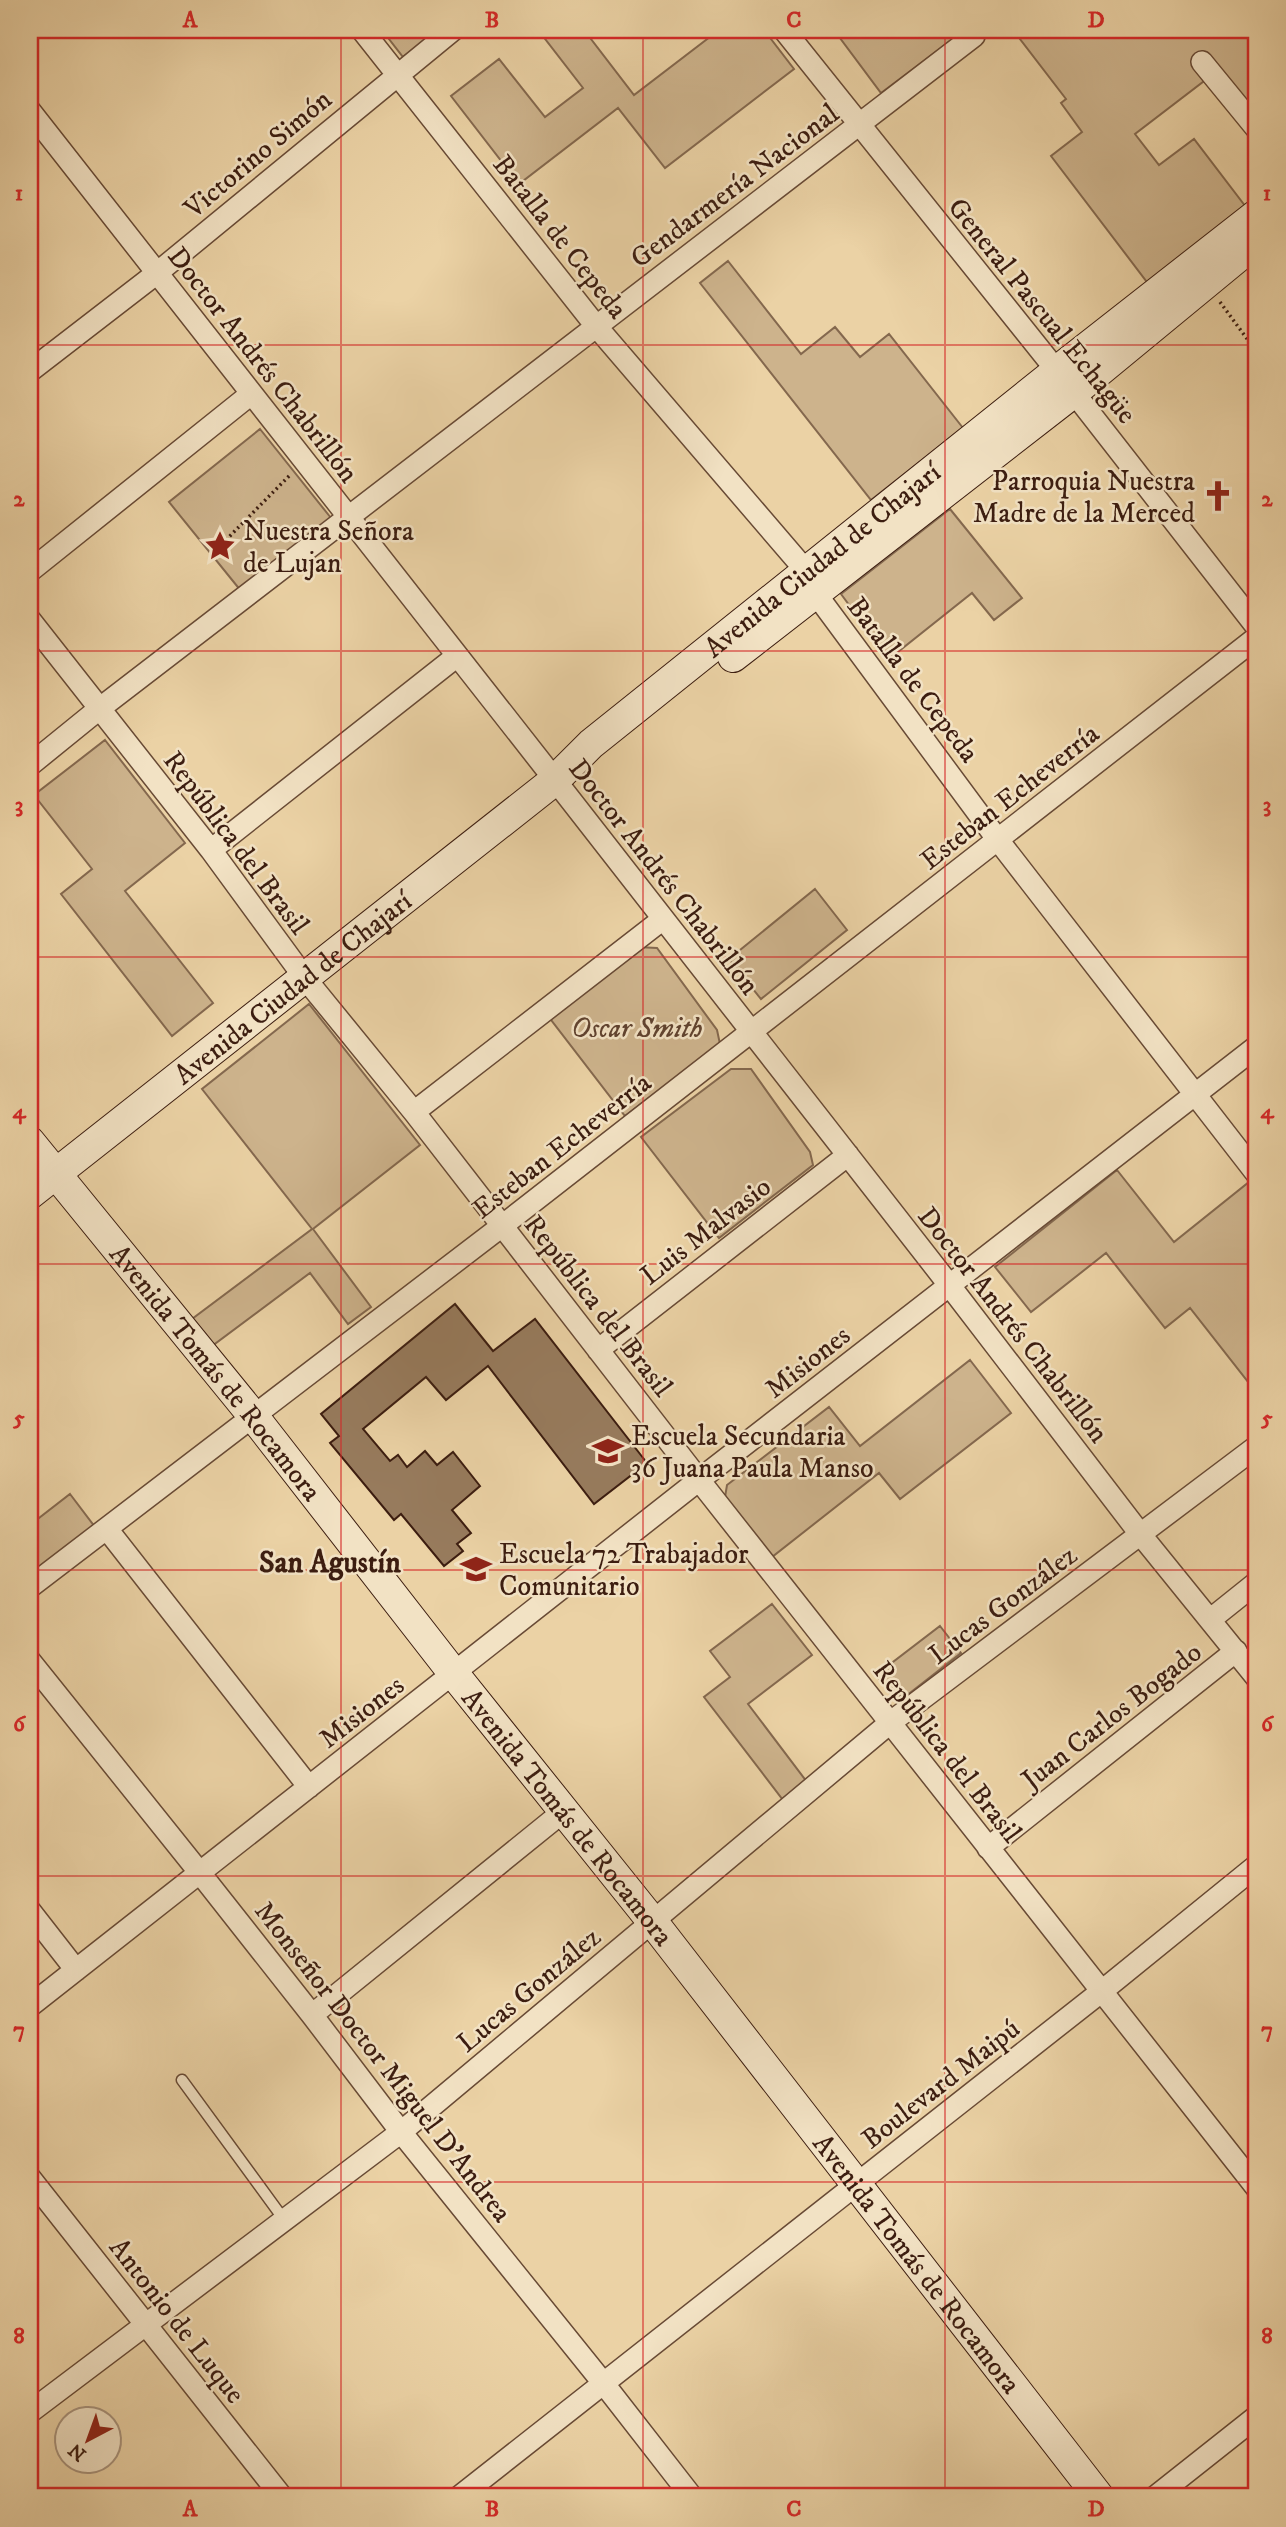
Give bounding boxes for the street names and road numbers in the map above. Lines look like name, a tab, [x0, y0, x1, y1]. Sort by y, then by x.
street label: Victorino Simón	[176, 82, 339, 227]
street label: Gendarmería Nacional	[624, 96, 847, 276]
street label: Batalla de Cepeda	[485, 148, 635, 326]
street label: General Pascual Echagüe	[940, 191, 1144, 431]
street label: Doctor Andrés Chabrillón	[160, 240, 366, 490]
street label: Avenida Ciudad de Chajarí	[697, 454, 949, 666]
street label: Batalla de Cepeda	[839, 590, 987, 770]
street label: Esteban Echeverría	[914, 716, 1106, 878]
street label: República del Brasil	[155, 744, 317, 942]
street label: Doctor Andrés Chabrillón	[561, 752, 767, 1002]
street label: Avenida Ciudad de Chajarí	[167, 883, 421, 1093]
street label: Esteban Echeverría	[466, 1065, 658, 1227]
street label: Luis Malvasio	[634, 1169, 778, 1293]
street label: Doctor Andrés Chabrillón	[910, 1200, 1116, 1450]
street label: República del Brasil	[516, 1208, 680, 1404]
street label: Avenida Tomás de Rocamora	[101, 1237, 329, 1509]
street label: Misiones	[758, 1318, 858, 1406]
street label: Lucas González	[922, 1538, 1084, 1672]
street label: Juan Carlos Bogado	[1012, 1635, 1209, 1799]
street label: República del Brasil	[865, 1654, 1029, 1850]
street label: Misiones	[312, 1668, 412, 1756]
street label: Avenida Tomás de Rocamora	[453, 1682, 681, 1953]
street label: Monseñor Doctor Miguel D'Andrea	[247, 1894, 519, 2229]
street label: Lucas González	[450, 1920, 608, 2060]
street label: Boulevard Maipú	[855, 2011, 1027, 2157]
street label: Avenida Tomás de Rocamora	[805, 2127, 1028, 2401]
street label: Antonio de Luque	[101, 2231, 252, 2411]

